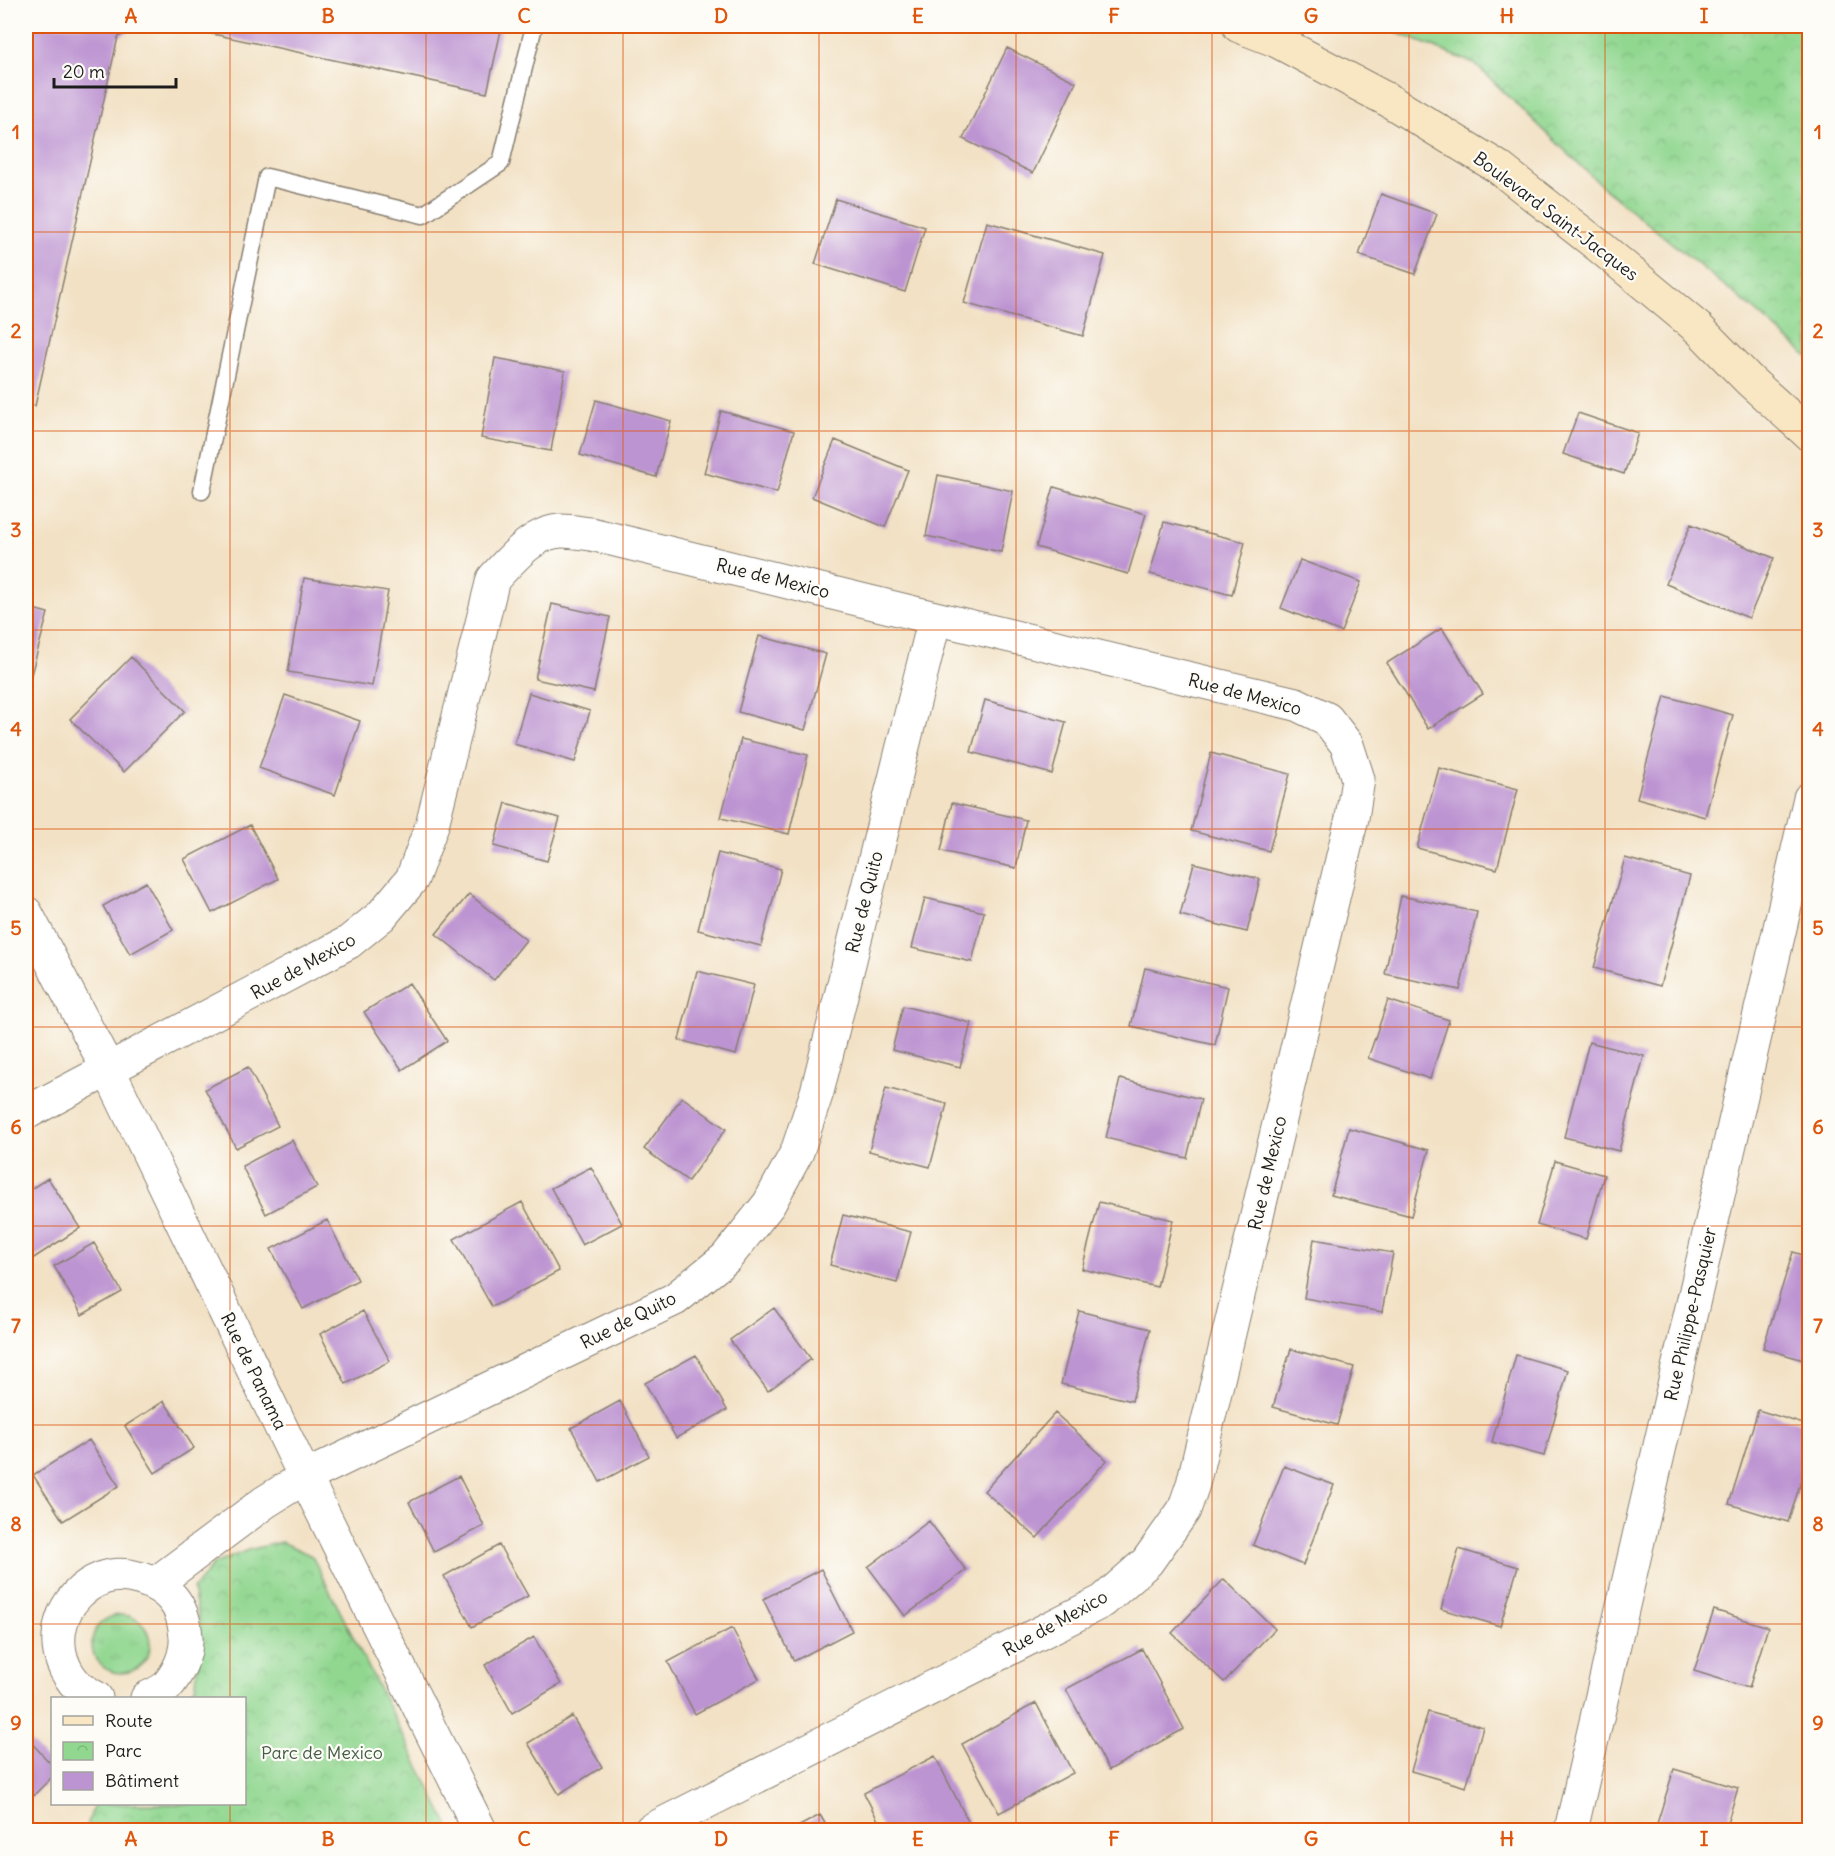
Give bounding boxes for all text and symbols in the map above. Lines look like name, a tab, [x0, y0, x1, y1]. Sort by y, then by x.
text: A	[125, 3, 138, 28]
text: B	[321, 3, 335, 28]
text: C	[517, 3, 531, 28]
text: D	[714, 3, 728, 28]
text: E	[912, 3, 924, 28]
text: F	[1108, 3, 1120, 28]
text: G	[1304, 3, 1318, 28]
text: H	[1500, 3, 1514, 28]
text: I	[1700, 3, 1709, 28]
scale bar	[54, 51, 176, 89]
text: 20 m	[63, 60, 105, 83]
text: 1	[12, 119, 20, 144]
text: 1	[1814, 119, 1822, 144]
street label: Boulevard Saint-Jacques	[1469, 146, 1643, 286]
text: 2	[11, 318, 22, 343]
text: 2	[1813, 318, 1824, 343]
text: 3	[10, 517, 22, 542]
text: 3	[1812, 517, 1824, 542]
street label: Rue de Mexico	[714, 553, 832, 603]
street label: Rue de Mexico	[1186, 668, 1304, 720]
text: 4	[10, 716, 22, 741]
text: 4	[1812, 716, 1824, 741]
street label: Rue de Quito	[840, 849, 888, 955]
text: 5	[10, 915, 22, 940]
text: 5	[1812, 915, 1824, 940]
street label: Rue de Mexico	[247, 928, 359, 1004]
text: 6	[10, 1114, 22, 1139]
street label: Rue de Mexico	[1243, 1114, 1291, 1232]
text: 6	[1812, 1114, 1824, 1139]
street label: Rue Philippe-Pasquier	[1659, 1224, 1721, 1403]
street label: Rue de Quito	[576, 1286, 680, 1354]
street label: Rue de Panama	[216, 1309, 292, 1433]
text: 7	[11, 1313, 21, 1338]
text: 7	[1813, 1313, 1823, 1338]
text: 8	[10, 1511, 22, 1536]
text: 8	[1812, 1511, 1824, 1536]
street label: Rue de Mexico	[999, 1585, 1111, 1661]
legend	[51, 1697, 246, 1805]
text: Route	[105, 1709, 153, 1732]
text: 9	[10, 1710, 22, 1735]
text: 9	[1812, 1710, 1824, 1735]
text: Parc	[105, 1739, 142, 1762]
park label: Parc de Mexico	[261, 1741, 383, 1764]
text: Bâtiment	[105, 1769, 179, 1792]
text: A	[125, 1826, 138, 1851]
text: B	[321, 1826, 335, 1851]
text: C	[517, 1826, 531, 1851]
text: D	[714, 1826, 728, 1851]
text: E	[912, 1826, 924, 1851]
text: F	[1108, 1826, 1120, 1851]
text: G	[1304, 1826, 1318, 1851]
text: H	[1500, 1826, 1514, 1851]
text: I	[1700, 1826, 1709, 1851]

